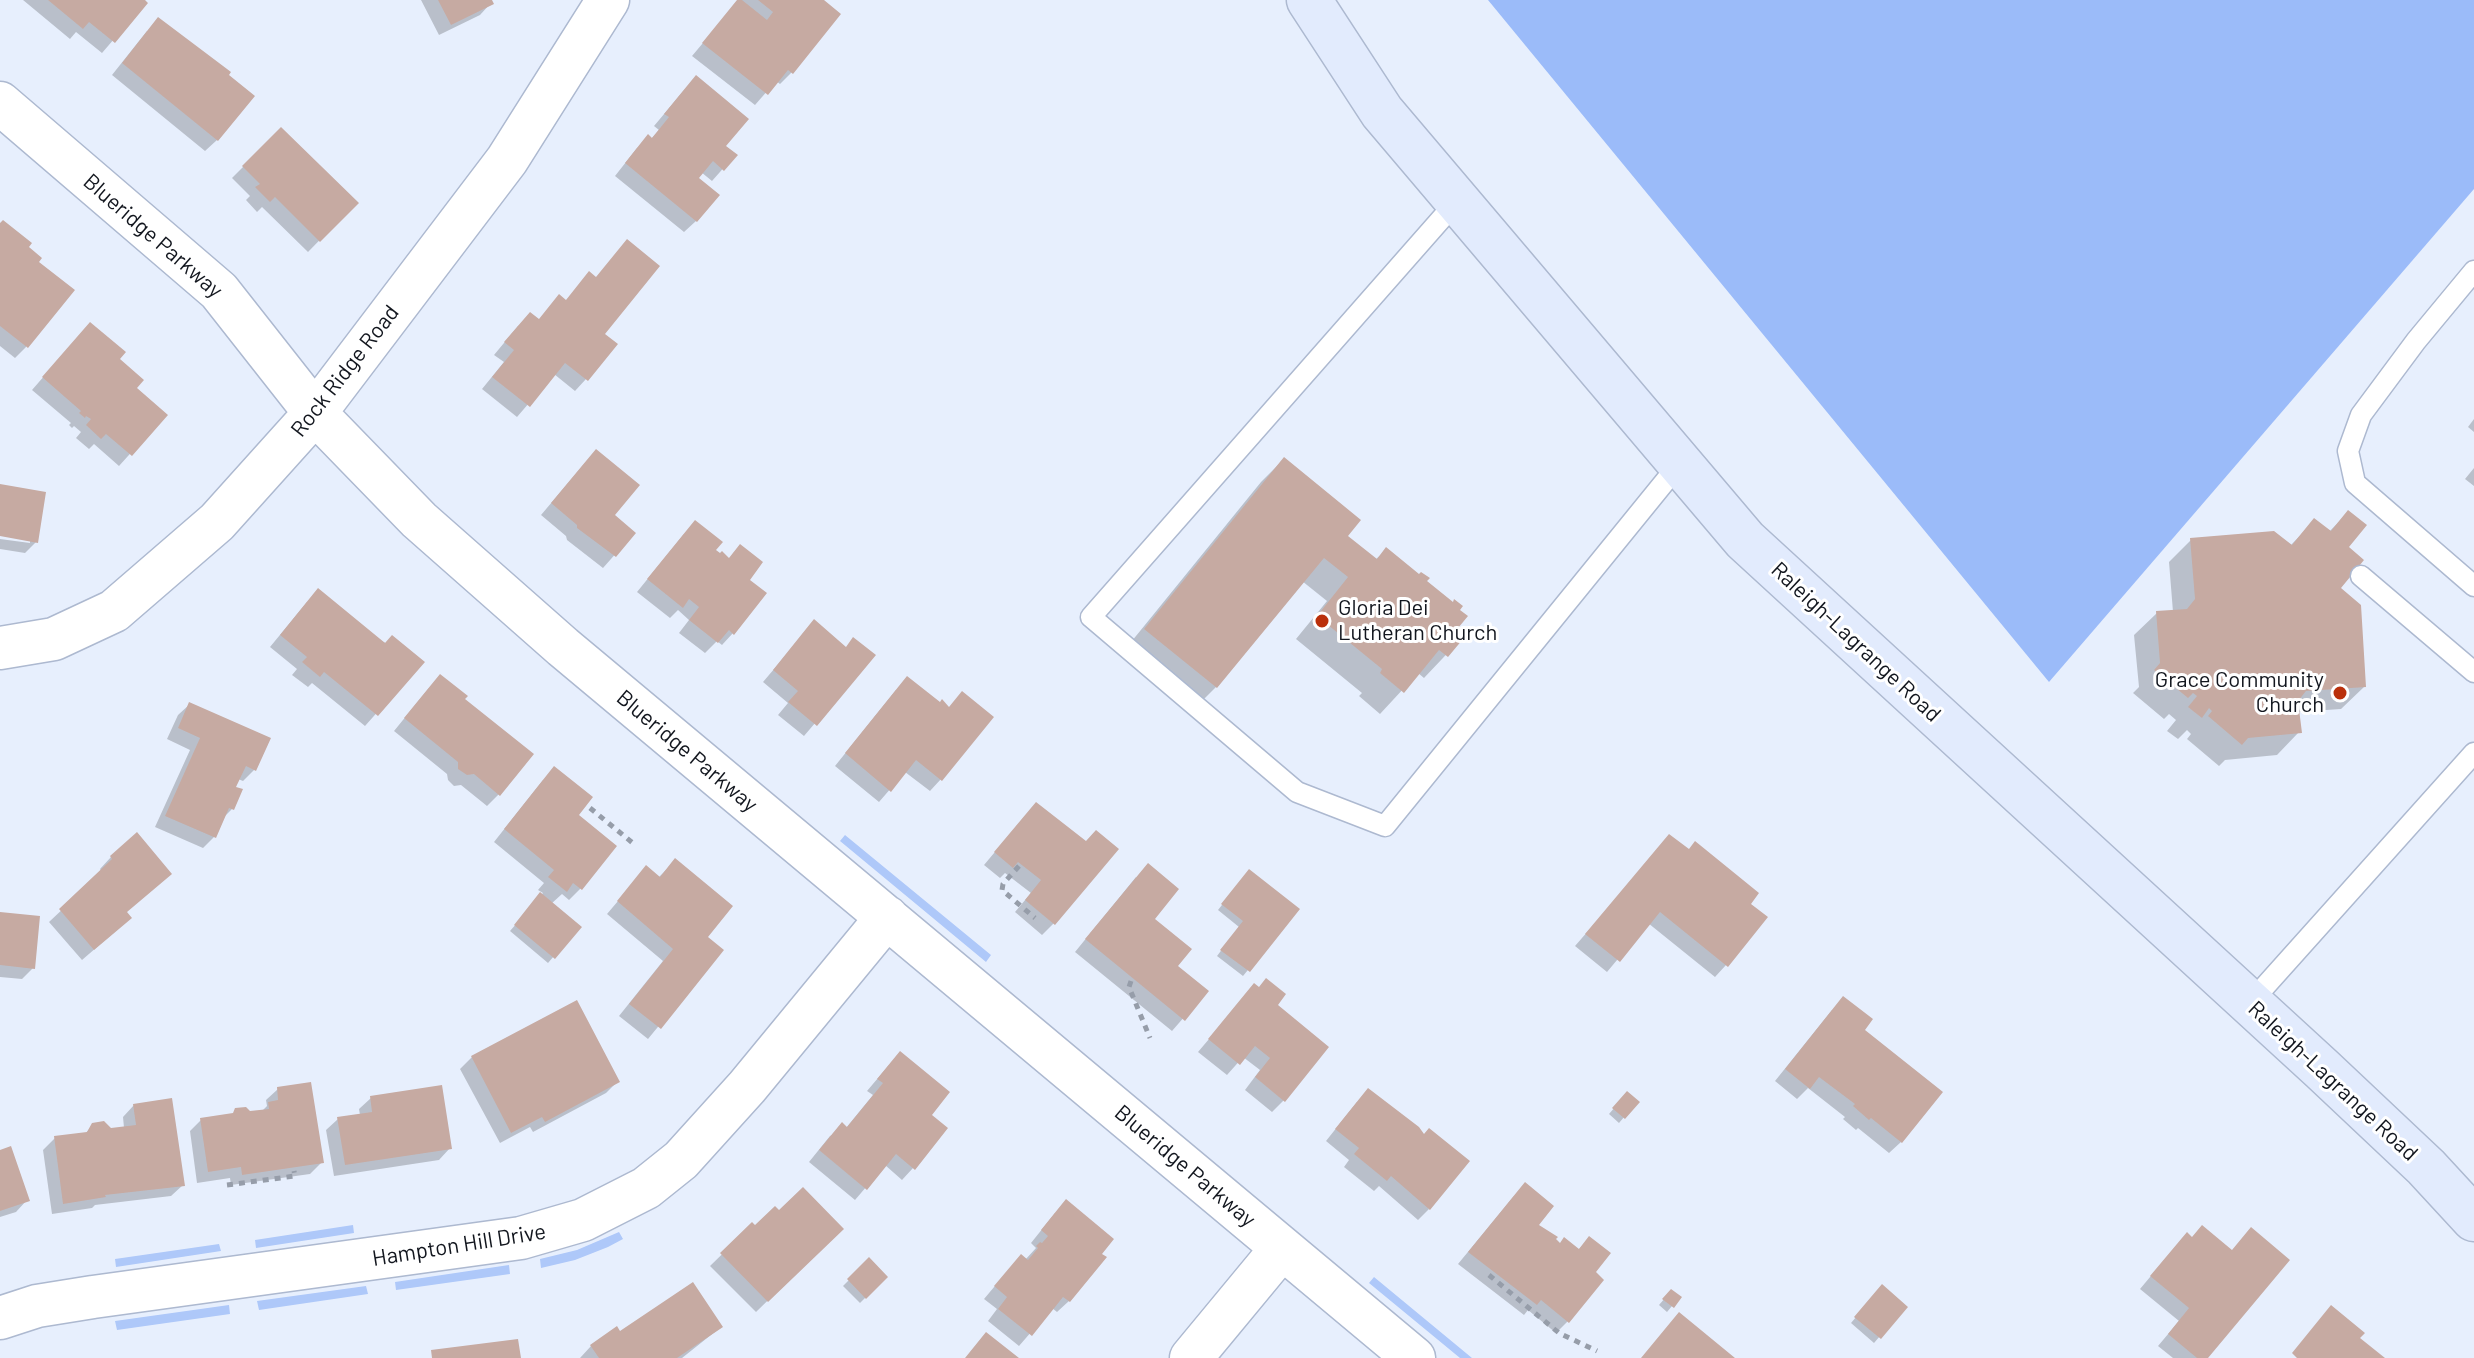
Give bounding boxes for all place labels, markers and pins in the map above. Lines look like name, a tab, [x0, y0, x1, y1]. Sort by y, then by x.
place label: Gloria Dei Lutheran Church	[1338, 595, 1497, 646]
marker: Gloria Dei Lutheran Church	[1313, 612, 1331, 630]
place label: Grace Community Church	[2155, 667, 2324, 718]
marker: Grace Community Church	[2331, 684, 2349, 702]

